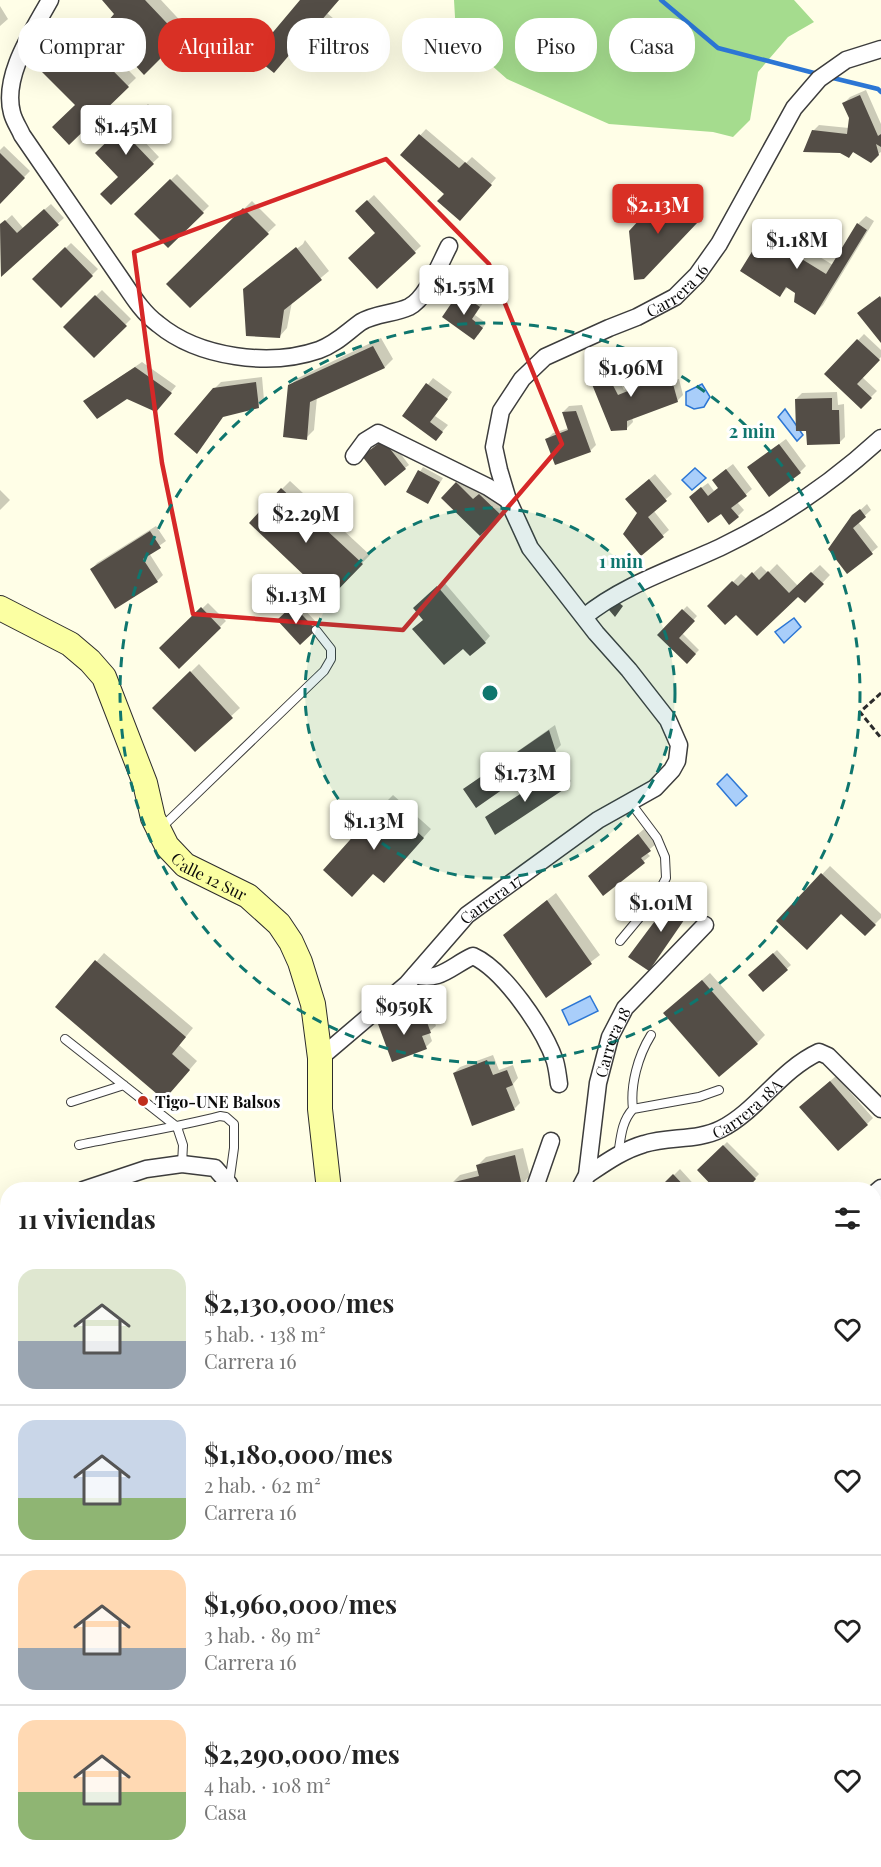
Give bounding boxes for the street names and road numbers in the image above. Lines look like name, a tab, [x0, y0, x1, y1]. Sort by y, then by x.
street label: Carrera 16	[642, 260, 712, 321]
street label: Calle 12 Sur	[167, 847, 251, 904]
street label: Carrera 17	[454, 868, 526, 928]
street label: Carrera 18	[589, 1003, 634, 1080]
street label: Carrera 18A	[709, 1073, 787, 1142]

